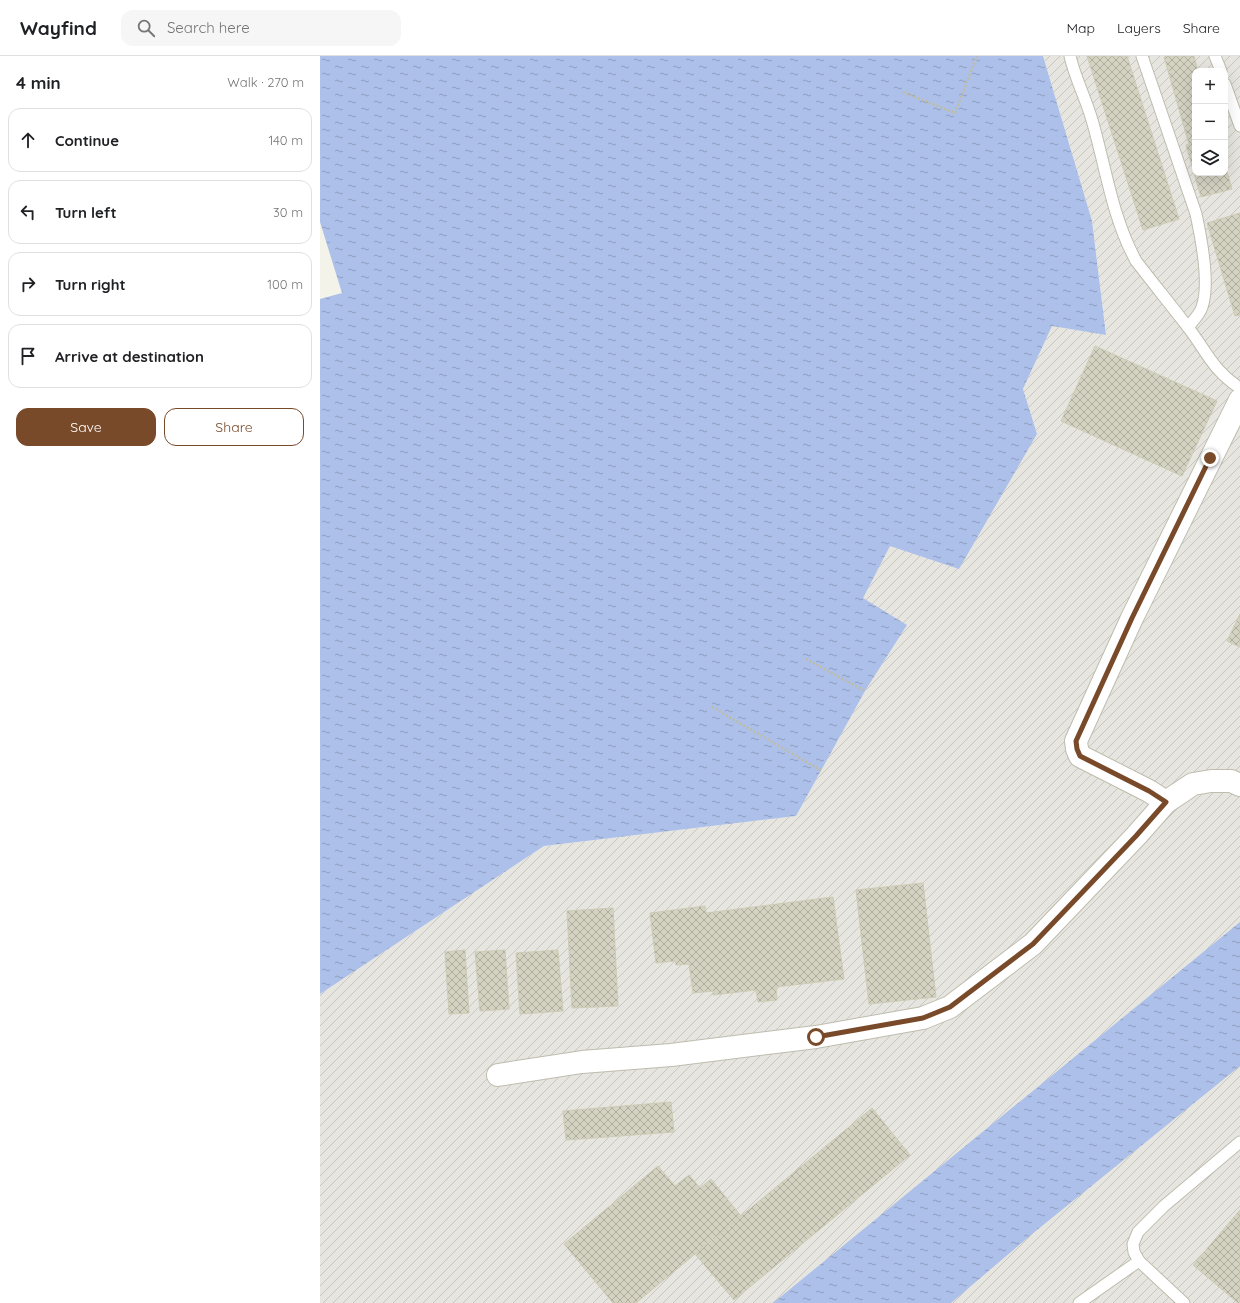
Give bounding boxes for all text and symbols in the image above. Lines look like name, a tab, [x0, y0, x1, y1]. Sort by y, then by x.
search box	[121, 10, 401, 46]
text: Wayfind	[20, 16, 97, 40]
icon: search	[135, 17, 157, 39]
text: Search here	[167, 18, 250, 37]
text: Map	[1066, 19, 1095, 37]
text: Layers	[1117, 19, 1161, 37]
text: Share	[1183, 19, 1220, 37]
map controls	[1192, 68, 1228, 176]
button: +	[1192, 68, 1228, 104]
text: 4 min	[16, 72, 61, 93]
text: Walk · 270 m	[227, 74, 304, 90]
button: −	[1192, 104, 1228, 140]
icon: ahead	[17, 129, 39, 151]
text: Continue	[55, 131, 119, 150]
text: 140 m	[268, 132, 303, 148]
button: layers	[1192, 140, 1228, 176]
icon: left	[17, 201, 39, 223]
text: Turn left	[55, 203, 117, 222]
text: 30 m	[273, 204, 303, 220]
icon: right	[17, 273, 39, 295]
text: Turn right	[55, 275, 126, 294]
text: 100 m	[267, 276, 303, 292]
icon: arrive	[17, 345, 39, 367]
text: Arrive at destination	[55, 347, 204, 366]
button: Save	[16, 408, 156, 446]
button: Share	[164, 408, 304, 446]
route end	[1201, 449, 1219, 467]
route start	[807, 1028, 825, 1046]

